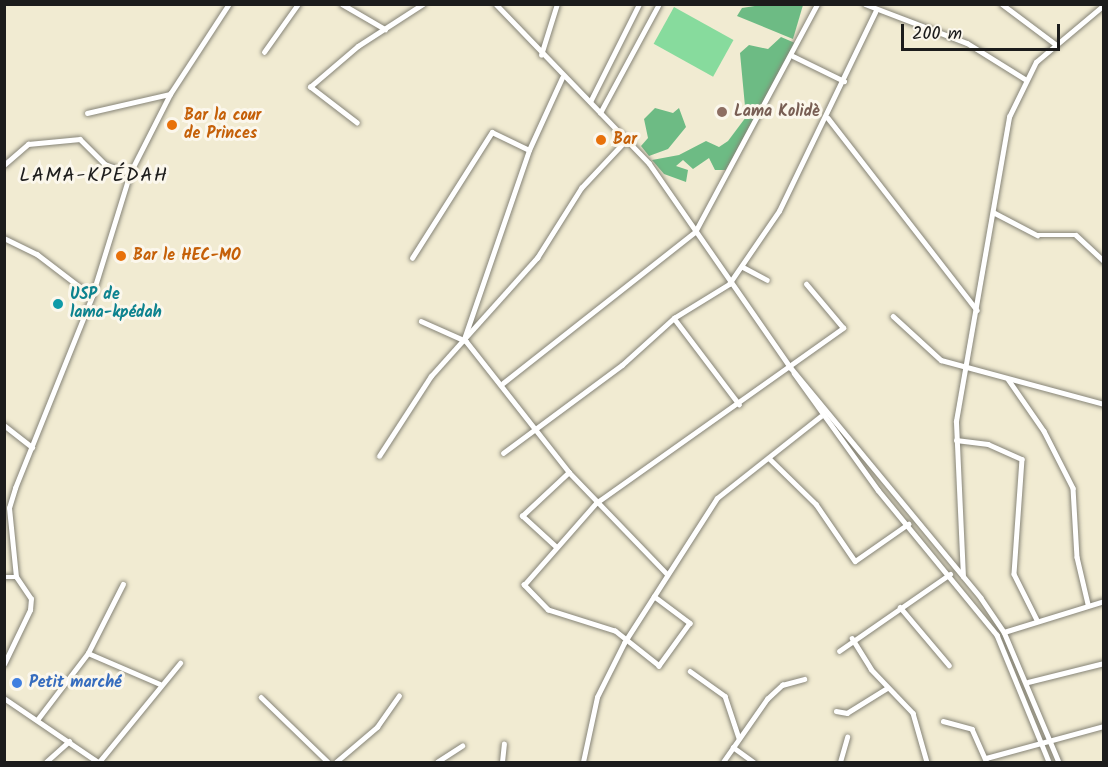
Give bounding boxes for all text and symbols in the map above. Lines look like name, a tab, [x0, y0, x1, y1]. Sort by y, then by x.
scale bar	[904, 12, 1063, 50]
text: 200 m	[912, 20, 962, 49]
place label: Lama Kolidè	[734, 102, 820, 122]
marker: Lama Kolidè	[715, 105, 729, 119]
place label: Bar la cour de Princes	[184, 106, 261, 144]
marker: Bar la cour de Princes	[165, 118, 179, 132]
place label: Bar	[613, 130, 637, 150]
marker: Bar	[594, 133, 608, 147]
district label: LAMA-KPÉDAH	[19, 164, 169, 188]
place label: Bar le HEC-MO	[133, 246, 241, 266]
marker: Bar le HEC-MO	[114, 249, 128, 263]
place label: USP de lama-kpédah	[70, 285, 162, 323]
marker: USP de lama-kpédah	[51, 297, 65, 311]
place label: Petit marché	[29, 673, 121, 693]
marker: Petit marché	[10, 676, 24, 690]

